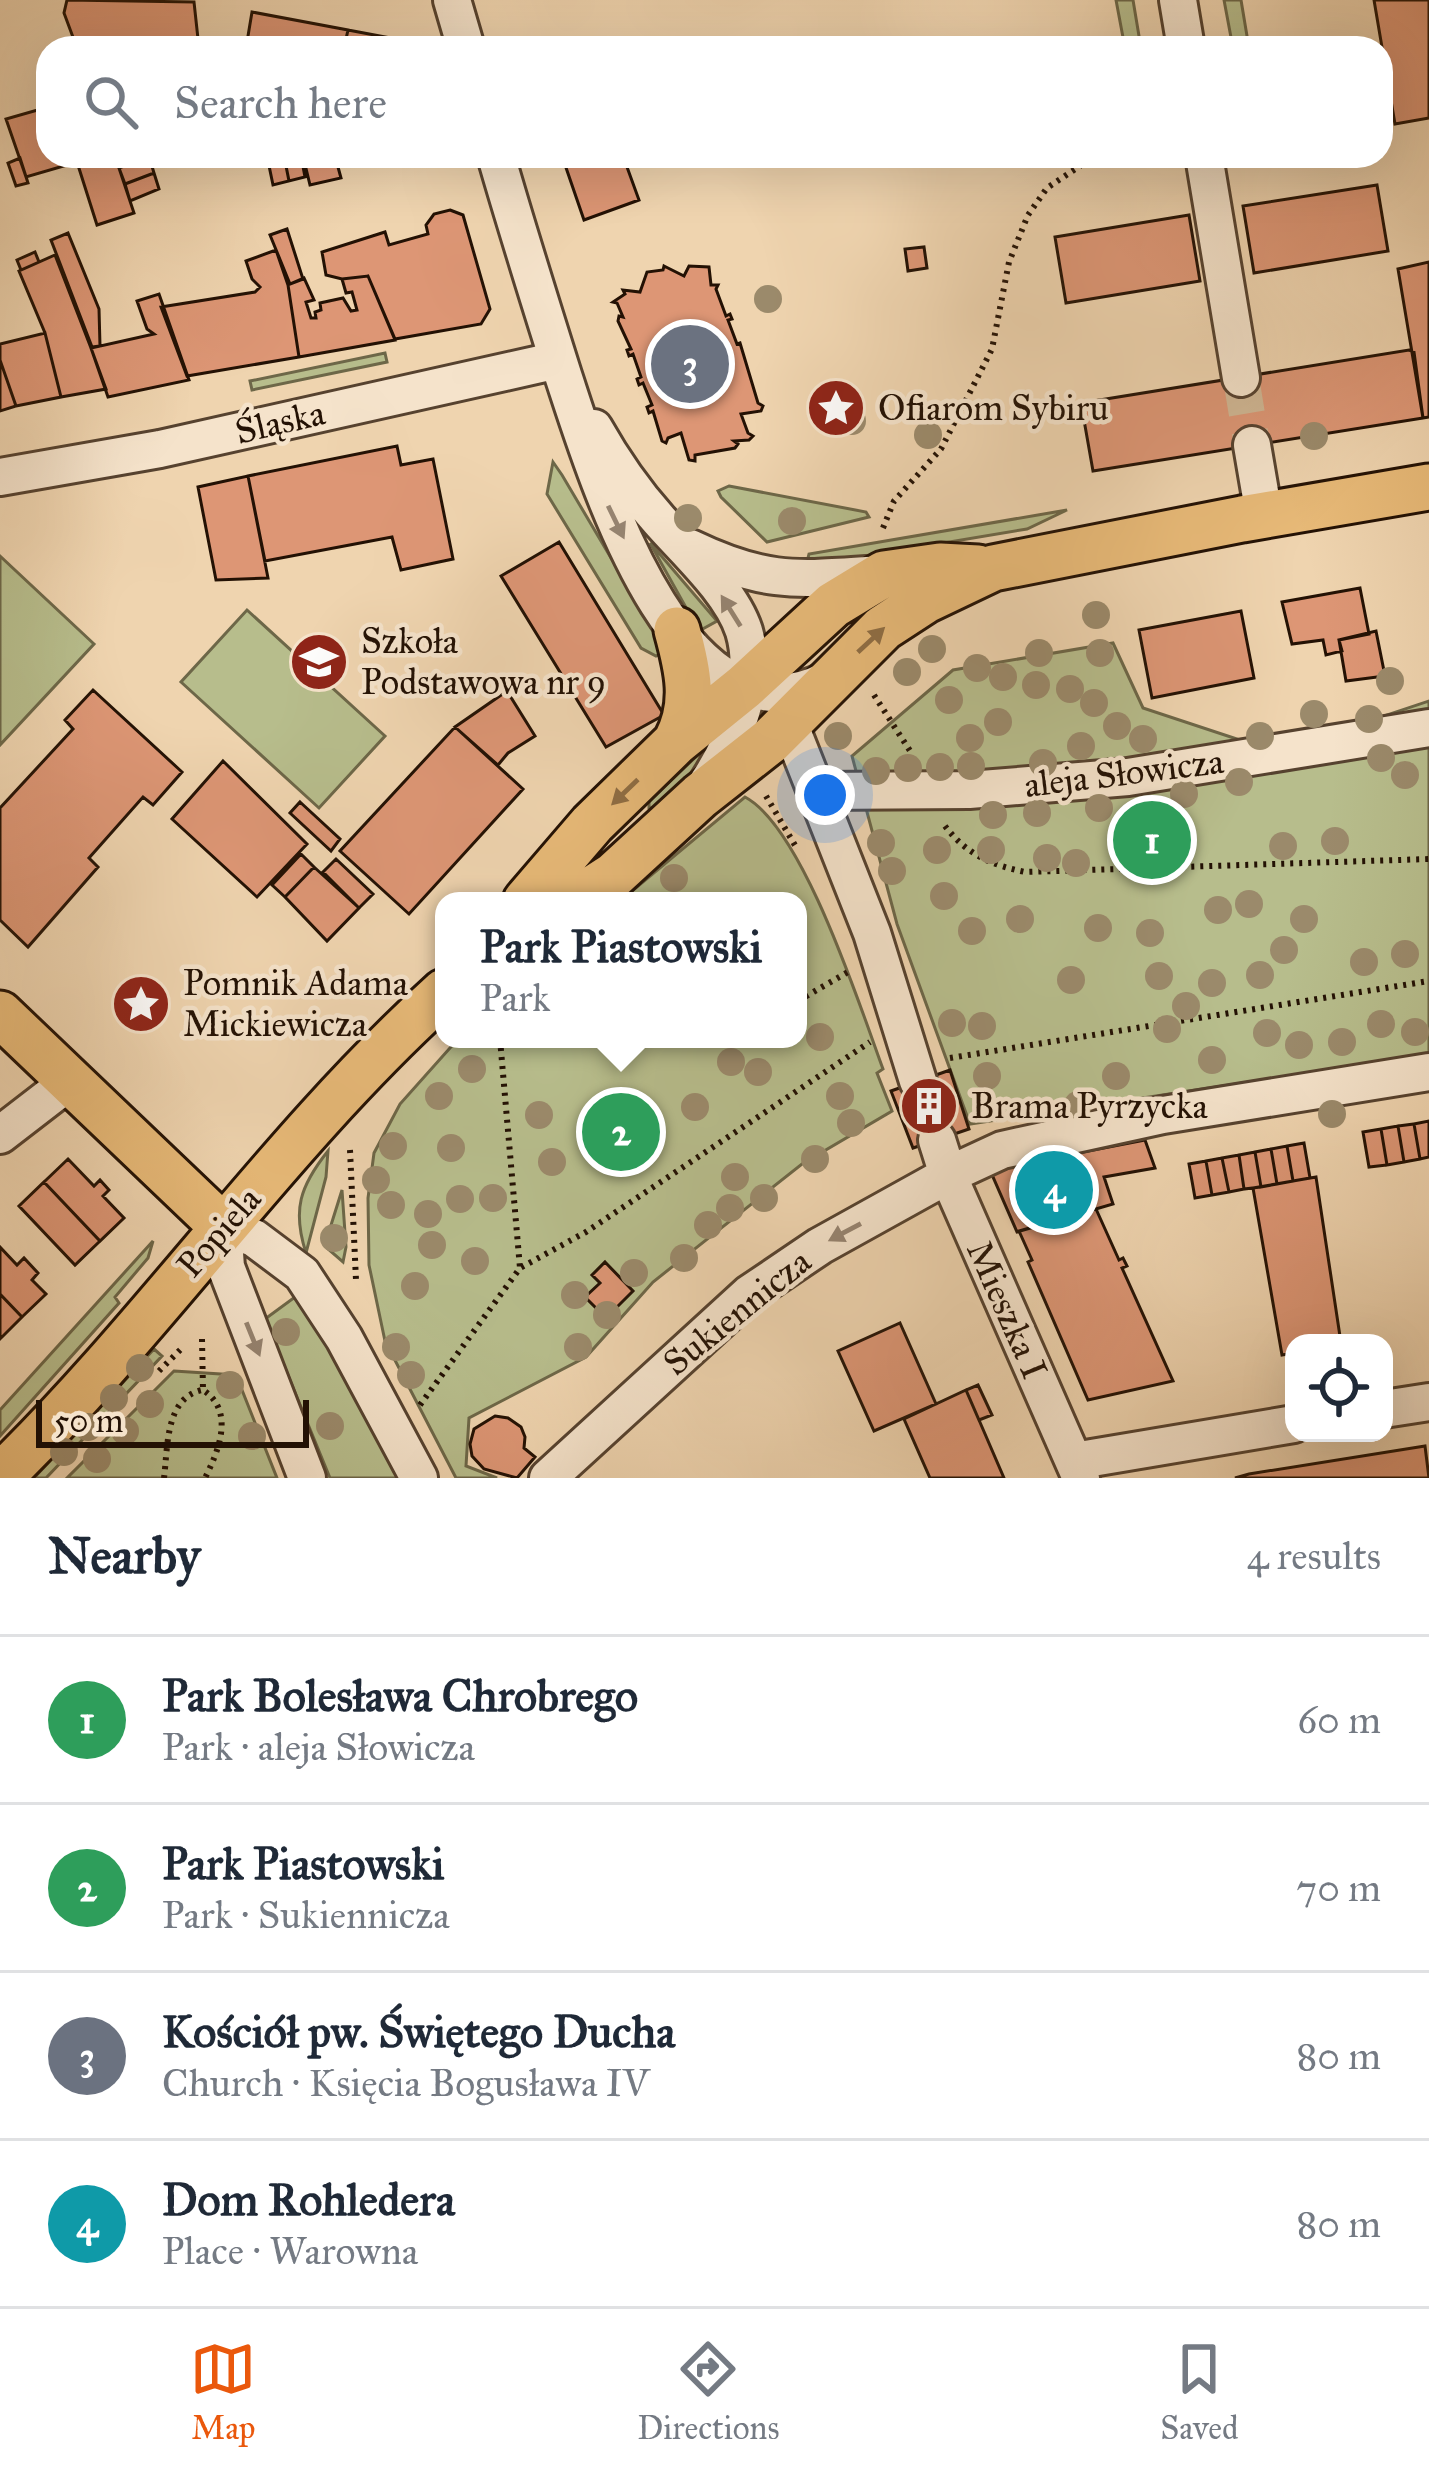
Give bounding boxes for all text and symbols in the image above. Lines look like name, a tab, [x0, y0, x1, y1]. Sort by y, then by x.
search box	[36, 36, 1393, 168]
icon: search	[78, 69, 144, 135]
text: Search here	[174, 75, 387, 130]
pin: 3	[651, 319, 729, 409]
place icon: Ofiarom Sybiru	[805, 377, 867, 439]
place label: Ofiarom Sybiru	[878, 386, 1109, 430]
street label: Śląska	[230, 388, 330, 454]
one-way arrow	[606, 505, 626, 540]
one-way arrow	[721, 594, 742, 628]
place label: Szkoła Podstawowa nr 9	[361, 619, 606, 704]
one-way arrow	[857, 627, 886, 654]
school or university icon: Szkoła Podstawowa nr 9	[288, 631, 350, 693]
street label: aleja Słowicza	[1022, 739, 1227, 807]
your location	[795, 765, 855, 825]
one-way arrow	[611, 778, 639, 806]
pin: 1	[1113, 795, 1191, 885]
popup	[435, 892, 807, 1048]
text: Park Piastowski	[480, 919, 762, 974]
place label: Pomnik Adama Mickiewicza	[183, 961, 409, 1046]
place icon: Pomnik Adama Mickiewicza	[110, 973, 172, 1035]
text: Park	[480, 974, 550, 1022]
building icon: Brama Pyrzycka	[898, 1075, 960, 1137]
place label: Brama Pyrzycka	[971, 1084, 1209, 1128]
pin: 2	[582, 1087, 660, 1177]
pin: 4	[1015, 1145, 1093, 1235]
street label: Popiela	[168, 1177, 271, 1286]
one-way arrow	[828, 1221, 863, 1242]
street label: Mieszka I	[957, 1234, 1057, 1386]
street label: Sukiennicza	[654, 1239, 820, 1385]
one-way arrow	[244, 1322, 263, 1358]
map controls	[1285, 1334, 1393, 1442]
button: locate	[1285, 1334, 1393, 1442]
scale bar	[36, 1394, 309, 1447]
text: 50 m	[54, 1401, 123, 1441]
text: Nearby	[48, 1525, 200, 1587]
text: 4 results	[1247, 1532, 1381, 1580]
text: Park Bolesława Chrobrego	[162, 1668, 638, 1723]
text: 1	[79, 1696, 95, 1744]
text: 60 m	[1297, 1696, 1381, 1744]
text: Park · aleja Słowicza	[162, 1723, 475, 1771]
text: Park Piastowski	[162, 1836, 444, 1891]
text: 2	[77, 1864, 97, 1912]
text: 70 m	[1296, 1864, 1381, 1912]
text: Park · Sukiennicza	[162, 1891, 450, 1939]
text: Kościół pw. Świętego Ducha	[162, 2004, 675, 2059]
text: 3	[79, 2032, 95, 2080]
text: 80 m	[1296, 2032, 1381, 2080]
text: Church · Księcia Bogusława IV	[162, 2059, 650, 2107]
text: Dom Rohledera	[162, 2172, 455, 2227]
text: 4	[76, 2200, 98, 2248]
text: 80 m	[1296, 2200, 1381, 2248]
text: Place · Warowna	[162, 2227, 418, 2275]
tab: Map	[190, 2336, 256, 2448]
tab: Directions	[637, 2336, 779, 2448]
tab: Saved	[1160, 2336, 1239, 2448]

